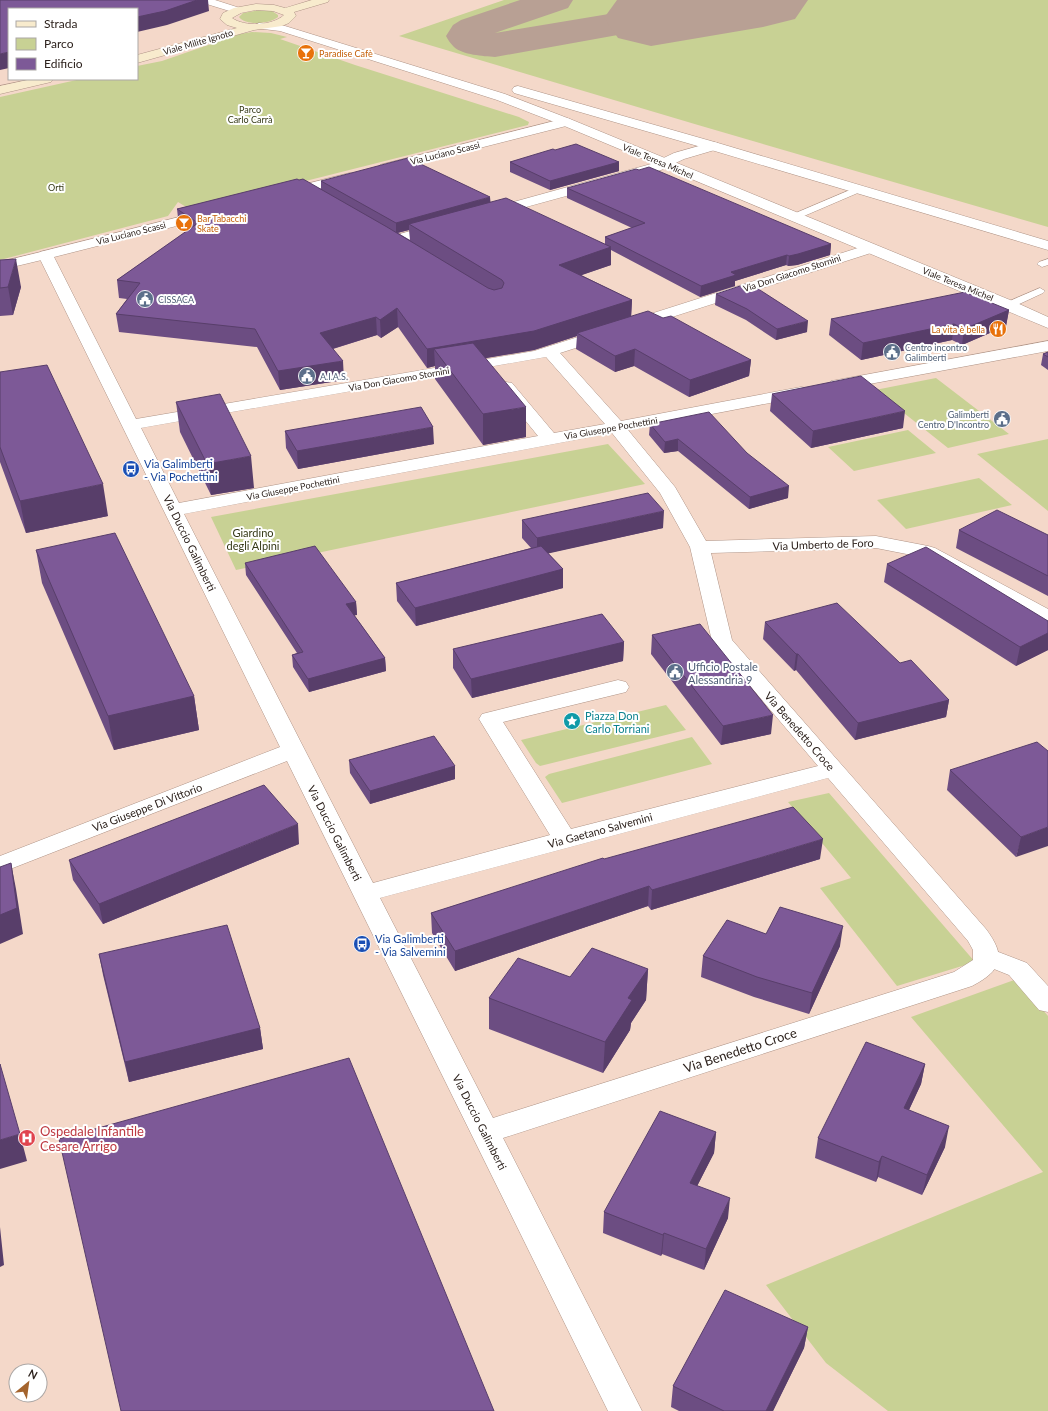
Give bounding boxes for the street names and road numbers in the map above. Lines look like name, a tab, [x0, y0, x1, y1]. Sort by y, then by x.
street label: Viale Milite Ignoto	[162, 27, 234, 57]
street label: Via Luciano Scassi	[409, 139, 481, 167]
street label: Viale Teresa Michel	[621, 141, 695, 181]
street label: Via Luciano Scassi	[95, 219, 167, 247]
street label: Via Don Giacomo Stornini	[742, 252, 842, 294]
street label: Viale Teresa Michel	[921, 265, 995, 303]
street label: Via Don Giacomo Stornini	[348, 365, 450, 393]
street label: Via Giuseppe Pochettini	[564, 414, 658, 442]
street label: Via Giuseppe Pochettini	[246, 474, 340, 502]
street label: Via Duccio Galimberti	[161, 493, 219, 593]
street label: Via Umberto de Foro	[772, 536, 874, 552]
street label: Via Benedetto Croce	[762, 689, 838, 773]
street label: Via Giuseppe Di Vittorio	[90, 780, 204, 834]
street label: Via Duccio Galimberti	[305, 783, 365, 883]
street label: Via Gaetano Salvemini	[546, 810, 654, 850]
street label: Via Benedetto Croce	[681, 1024, 799, 1076]
street label: Via Duccio Galimberti	[450, 1072, 510, 1172]

